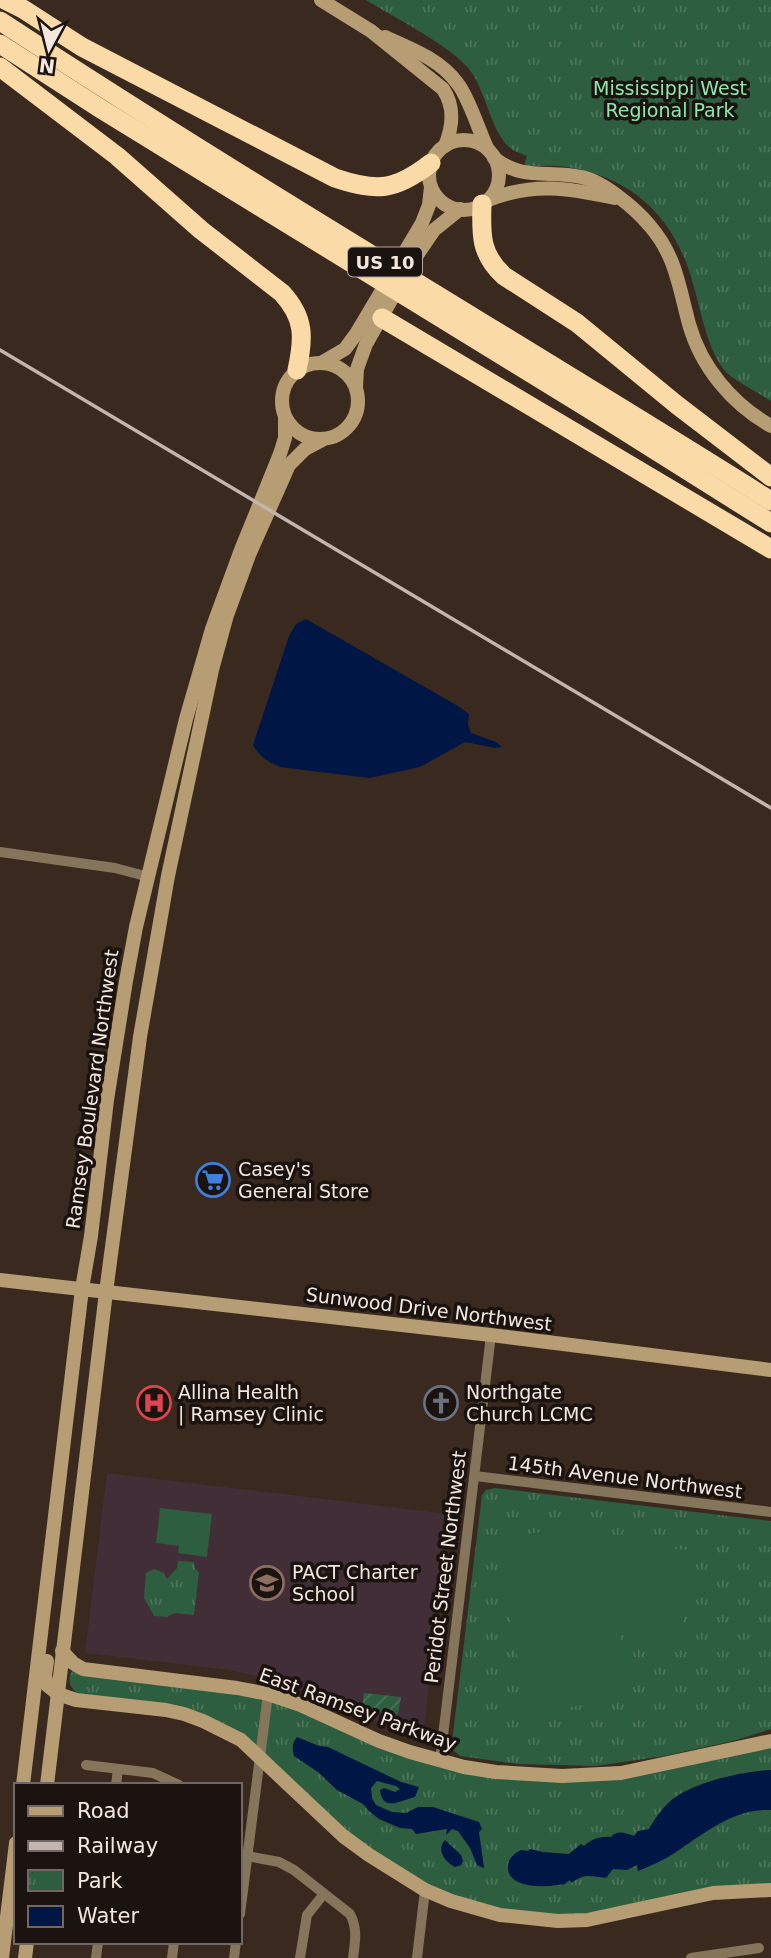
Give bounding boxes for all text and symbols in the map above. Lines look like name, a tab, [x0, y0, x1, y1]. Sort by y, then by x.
north arrow	[14, 14, 84, 84]
text: N	[38, 54, 56, 78]
park label: Mississippi West Regional Park	[593, 77, 747, 121]
road number: US 10	[348, 248, 422, 276]
street label: Ramsey Boulevard Northwest	[62, 948, 122, 1230]
place label: Casey's General Store	[238, 1158, 369, 1202]
supermarket icon: Casey's General Store	[194, 1161, 232, 1199]
street label: Sunwood Drive Northwest	[305, 1283, 553, 1335]
place label: Allina Health | Ramsey Clinic	[178, 1381, 324, 1426]
place label: Northgate Church LCMC	[466, 1381, 593, 1425]
hospital icon: Allina Health | Ramsey Clinic	[135, 1384, 173, 1422]
church icon: Northgate Church LCMC	[422, 1384, 460, 1422]
street label: Peridot Street Northwest	[420, 1449, 470, 1685]
street label: 145th Avenue Northwest	[506, 1452, 744, 1502]
place label: PACT Charter School	[292, 1561, 418, 1605]
school or university icon: PACT Charter School	[248, 1564, 286, 1602]
street label: East Ramsey Parkway	[256, 1663, 460, 1755]
legend	[14, 1783, 242, 1944]
text: Road	[77, 1799, 130, 1823]
text: Railway	[77, 1834, 158, 1858]
text: Park	[77, 1869, 123, 1893]
text: Water	[77, 1904, 139, 1928]

